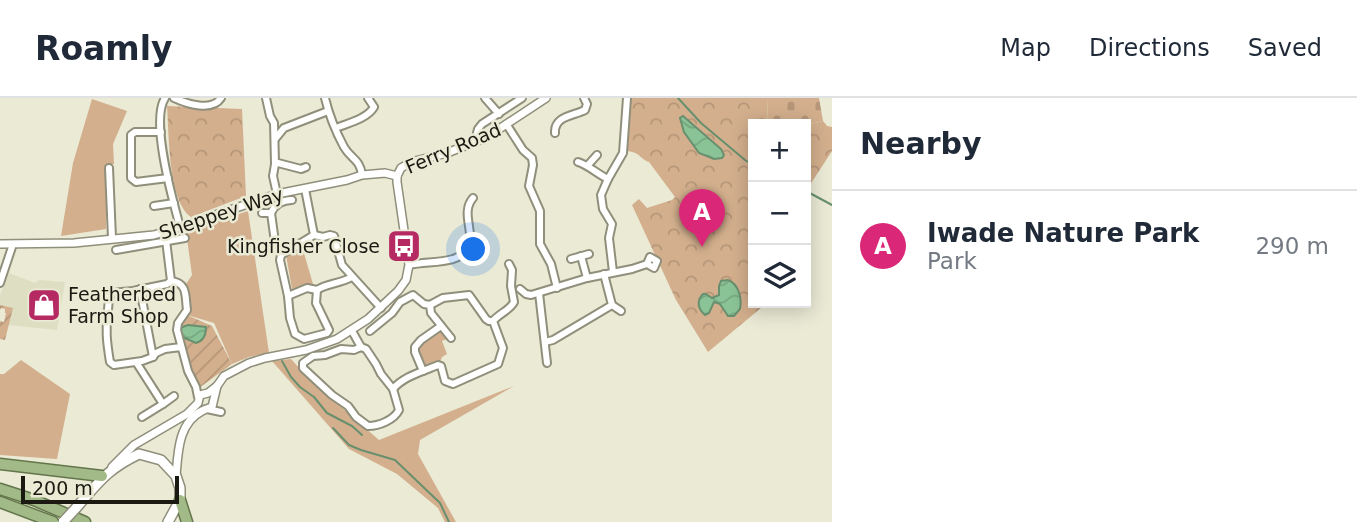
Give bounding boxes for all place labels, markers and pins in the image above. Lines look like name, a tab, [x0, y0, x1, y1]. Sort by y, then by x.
pin: A	[679, 189, 725, 247]
bus stop icon: Kingfisher Close	[385, 227, 423, 265]
place label: Kingfisher Close	[227, 235, 380, 257]
place label: Featherbed Farm Shop	[68, 283, 176, 327]
shop icon: Featherbed Farm Shop	[25, 286, 63, 324]

